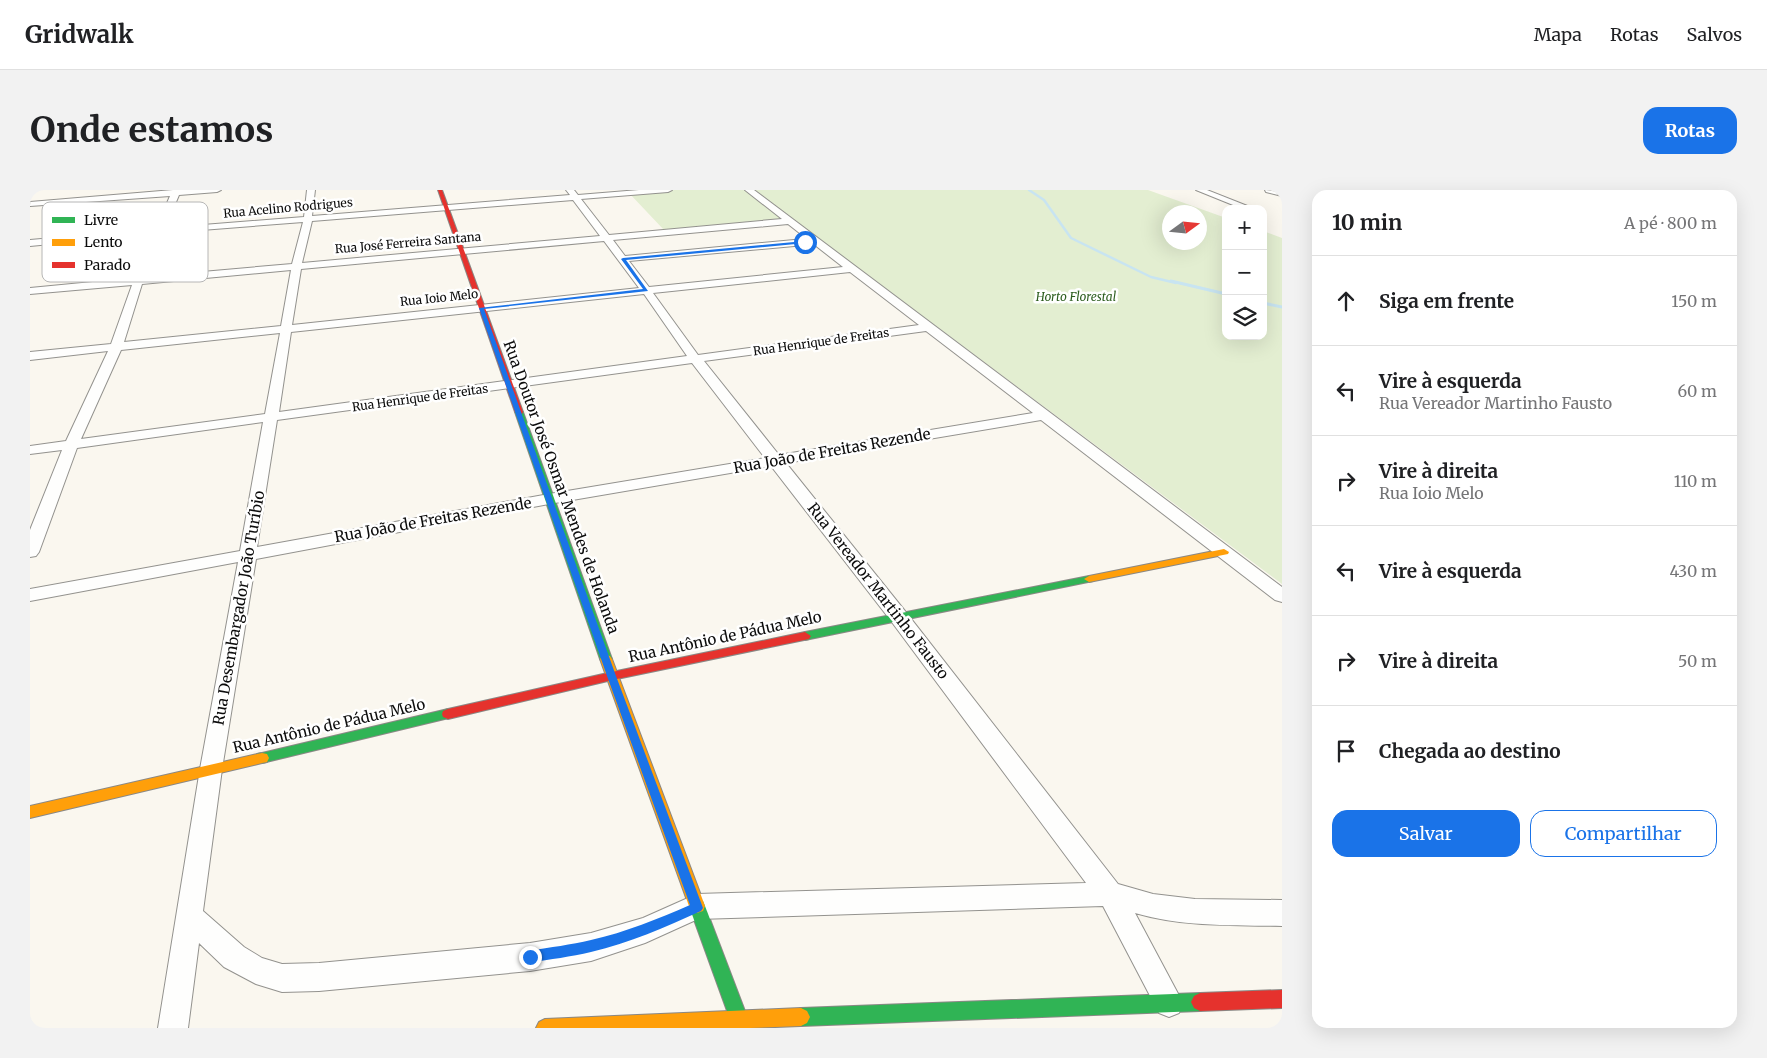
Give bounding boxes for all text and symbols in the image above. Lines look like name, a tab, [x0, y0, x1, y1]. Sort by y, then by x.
text: Gridwalk	[25, 19, 134, 50]
text: Mapa	[1534, 23, 1582, 46]
text: Rotas	[1610, 23, 1659, 46]
text: Salvos	[1687, 23, 1742, 46]
button: Rotas	[1643, 107, 1737, 154]
text: Onde estamos	[30, 108, 273, 152]
street label: Rua Acelino Rodrigues	[223, 194, 353, 221]
legend	[42, 202, 208, 282]
north arrow	[1162, 205, 1207, 250]
map controls	[1222, 205, 1267, 340]
button: +	[1222, 205, 1267, 250]
text: 10 min	[1332, 209, 1402, 236]
text: Livre	[84, 211, 118, 229]
text: A pé · 800 m	[1624, 213, 1717, 233]
street label: Rua José Ferreira Santana	[334, 229, 482, 256]
route start	[794, 231, 817, 254]
text: Lento	[84, 233, 123, 251]
button: −	[1222, 250, 1267, 295]
text: Parado	[84, 256, 131, 274]
street label: Rua Ioio Melo	[399, 286, 479, 309]
icon: ahead	[1332, 287, 1360, 315]
park label: Horto Florestal	[1035, 289, 1117, 304]
text: Siga em frente	[1379, 289, 1514, 313]
text: 150 m	[1671, 291, 1717, 311]
button: layers	[1222, 295, 1267, 340]
street label: Rua Henrique de Freitas	[752, 325, 890, 358]
street label: Rua Doutor José Osmar Mendes de Holanda	[499, 338, 624, 636]
text: Vire à esquerda	[1379, 369, 1522, 393]
icon: left	[1332, 377, 1360, 405]
street label: Rua Henrique de Freitas	[351, 381, 489, 414]
text: 60 m	[1677, 381, 1717, 401]
text: Rua Vereador Martinho Fausto	[1379, 393, 1612, 413]
street label: Rua João de Freitas Rezende	[732, 424, 932, 477]
text: Vire à direita	[1379, 459, 1498, 483]
icon: right	[1332, 467, 1360, 495]
text: 110 m	[1674, 471, 1717, 491]
text: Rua Ioio Melo	[1379, 483, 1484, 503]
street label: Rua Desembargador João Turíbio	[208, 489, 269, 727]
street label: Rua João de Freitas Rezende	[333, 493, 533, 546]
street label: Rua Vereador Martinho Fausto	[804, 499, 953, 683]
icon: left	[1332, 557, 1360, 585]
text: Vire à esquerda	[1379, 559, 1522, 583]
text: 430 m	[1670, 561, 1717, 581]
street label: Rua Antônio de Pádua Melo	[627, 607, 823, 666]
icon: right	[1332, 647, 1360, 675]
text: Vire à direita	[1379, 649, 1498, 673]
text: 50 m	[1678, 651, 1717, 671]
street label: Rua Antônio de Pádua Melo	[231, 694, 427, 757]
icon: arrive	[1332, 737, 1360, 765]
text: Chegada ao destino	[1379, 739, 1561, 763]
button: Salvar	[1332, 810, 1520, 857]
button: Compartilhar	[1530, 810, 1717, 857]
route end	[519, 946, 542, 969]

